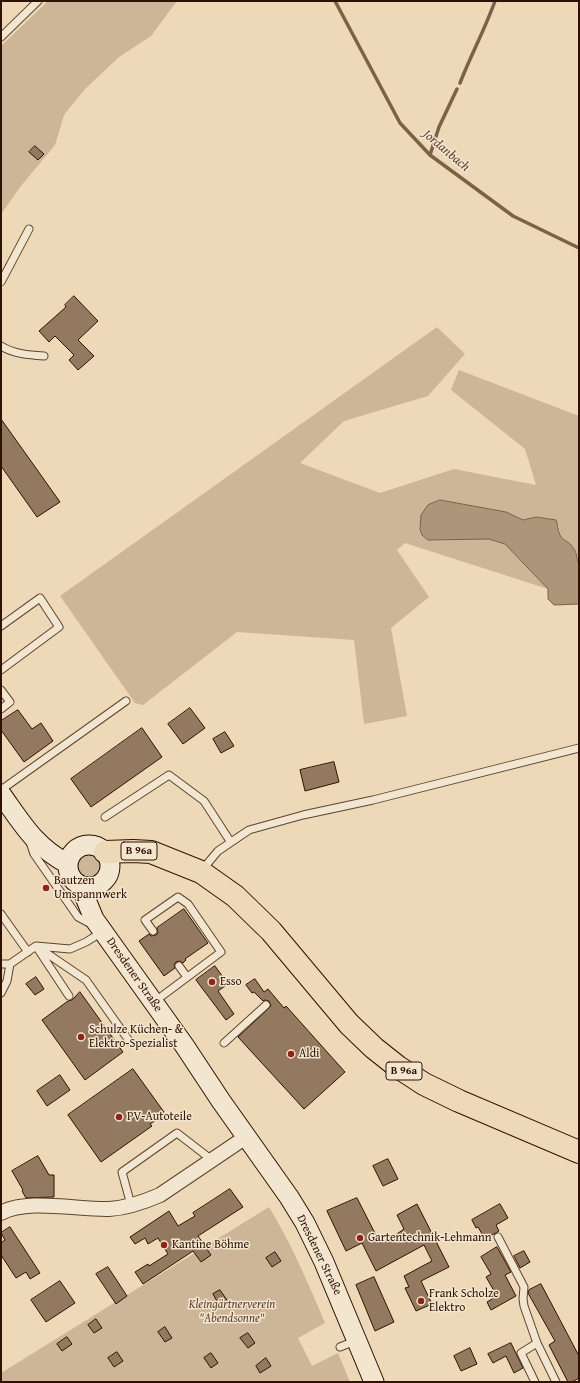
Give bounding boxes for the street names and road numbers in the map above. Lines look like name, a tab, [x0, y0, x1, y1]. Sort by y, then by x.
road number: B 96a	[121, 842, 157, 860]
street label: Dresdener Straße	[103, 935, 165, 1015]
road number: B 96a	[386, 1062, 422, 1080]
street label: Dresdener Straße	[293, 1212, 345, 1298]

